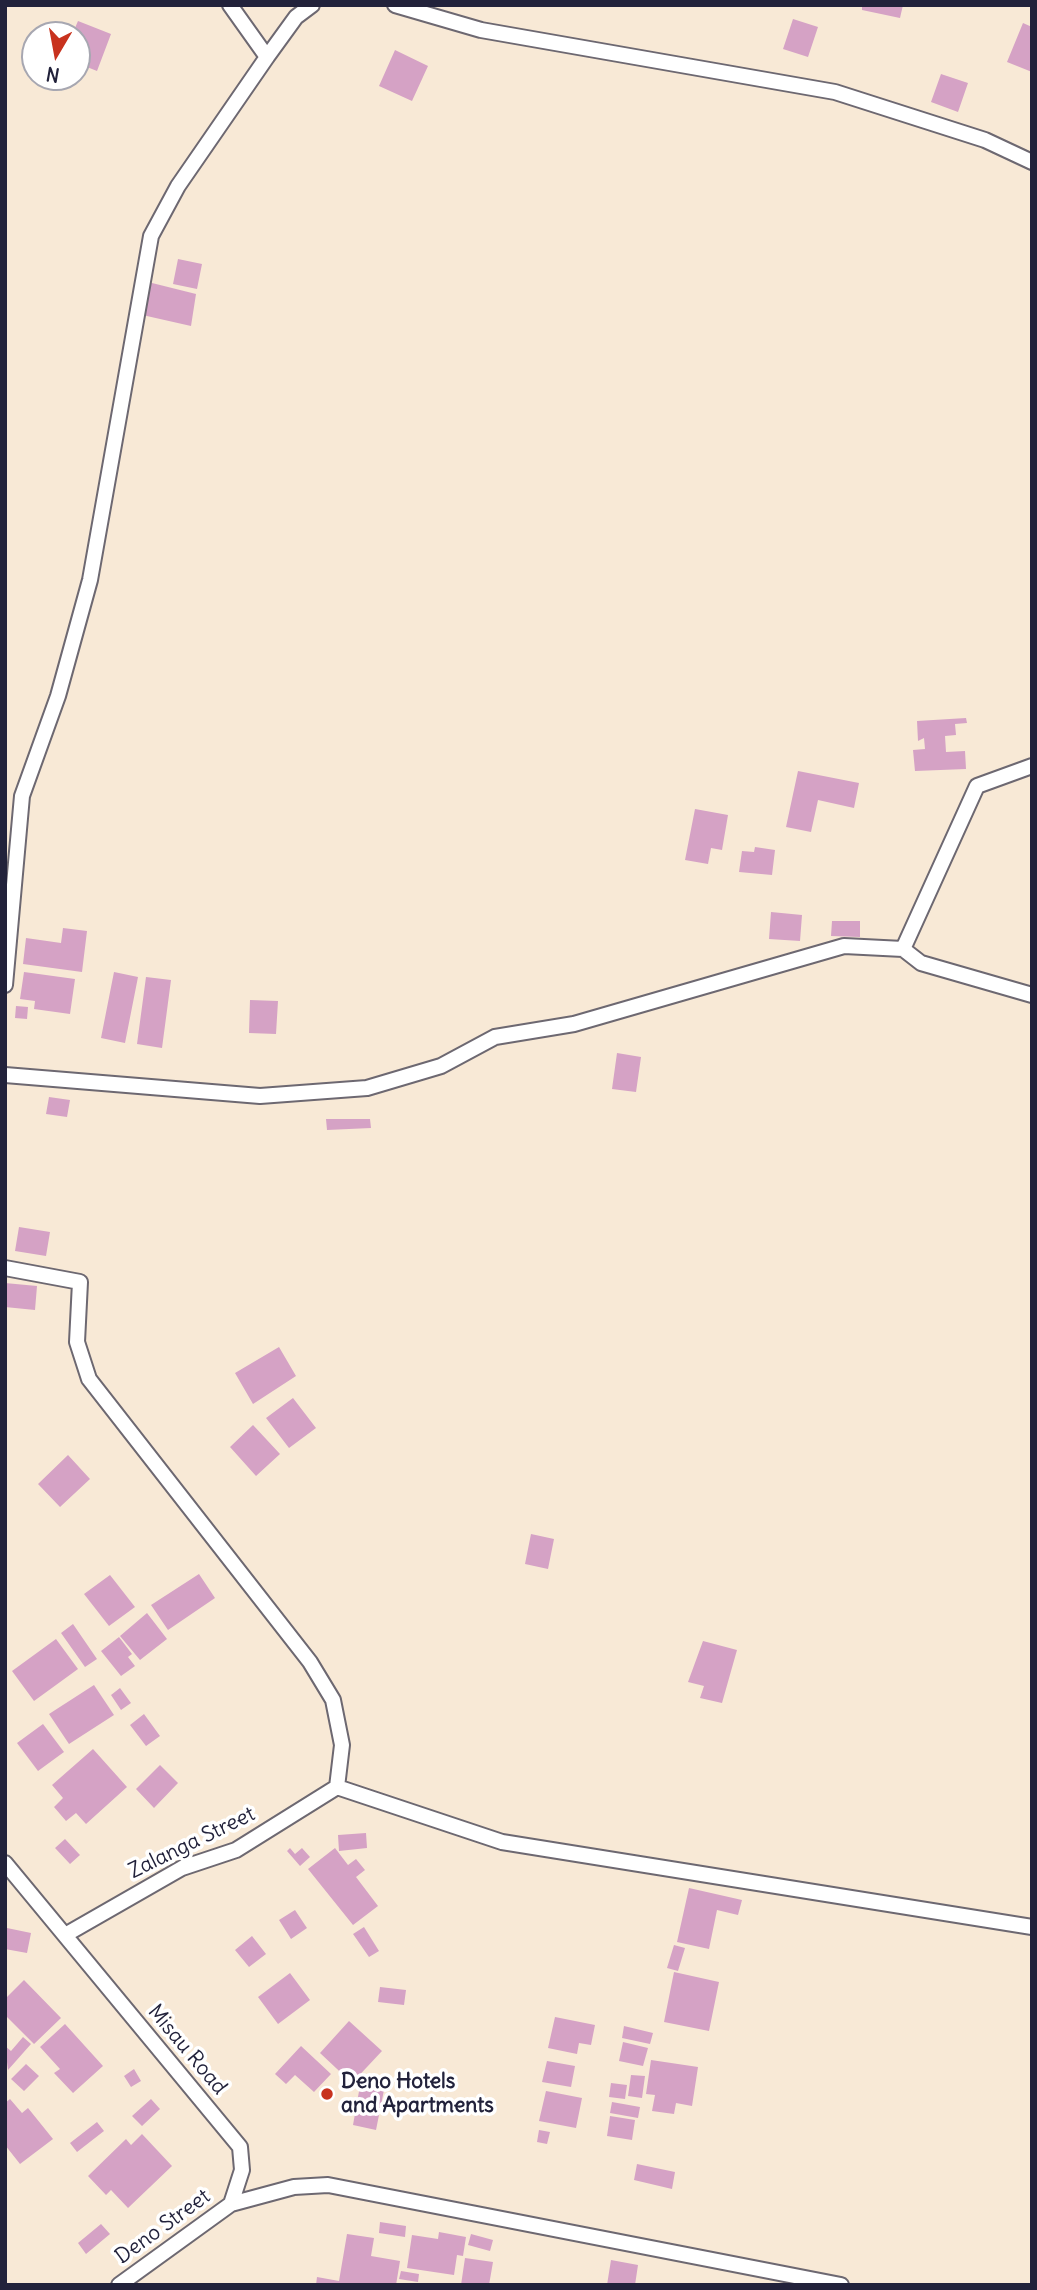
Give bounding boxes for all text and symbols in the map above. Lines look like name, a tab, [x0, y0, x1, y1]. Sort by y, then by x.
north arrow	[21, 21, 91, 91]
text: N	[44, 62, 61, 88]
street label: Zalanga Street	[125, 1802, 259, 1884]
street label: Misau Road	[142, 2000, 232, 2100]
place label: Deno Hotels and Apartments	[341, 2069, 494, 2119]
marker: Deno Hotels and Apartments	[319, 2086, 335, 2102]
street label: Deno Street	[111, 2184, 215, 2270]

